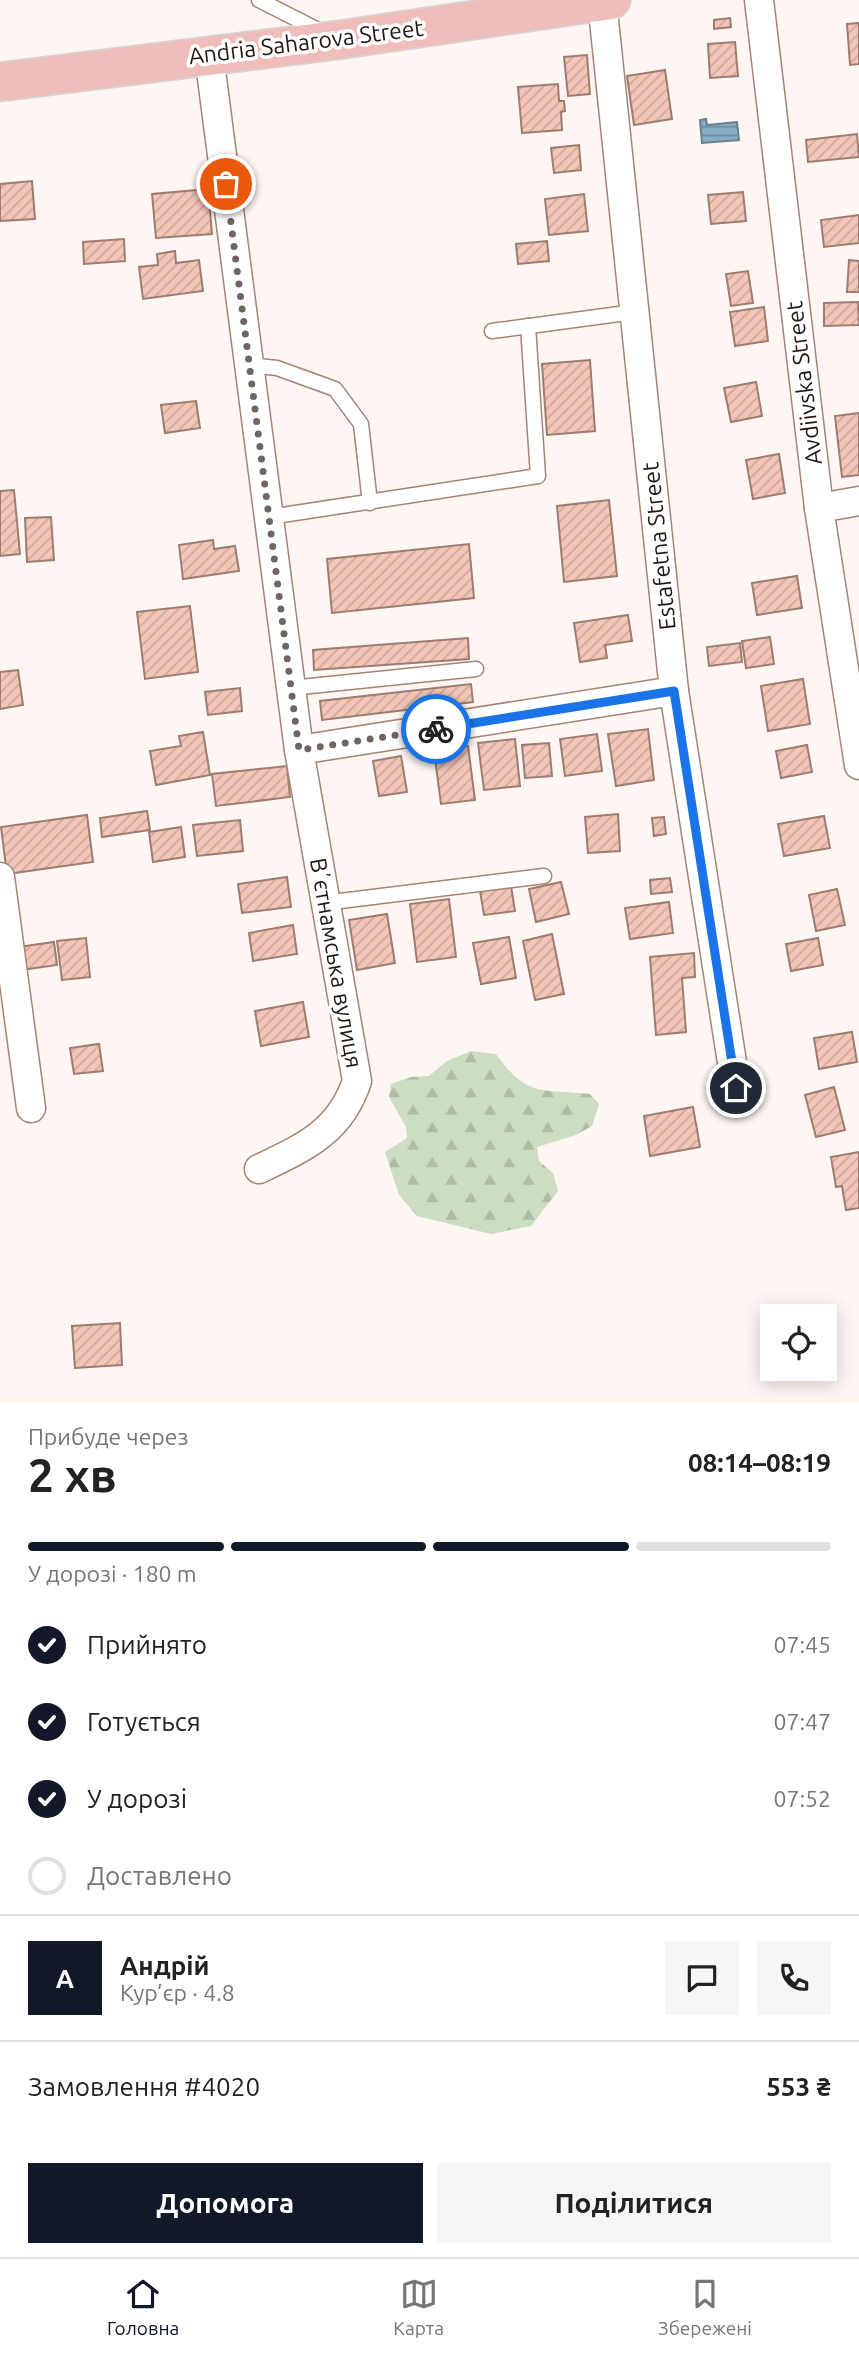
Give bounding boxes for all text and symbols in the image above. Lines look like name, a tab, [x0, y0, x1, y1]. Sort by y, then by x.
street label: Andria Saharova Street	[187, 15, 425, 68]
pin	[196, 154, 256, 214]
icon: bag	[207, 165, 245, 203]
street label: Avdiivska Street	[781, 300, 826, 466]
street label: Estafetna Street	[637, 461, 680, 631]
courier	[401, 694, 471, 764]
icon: bike	[417, 710, 455, 748]
street label: Вʼєтнамська вулиця	[306, 856, 367, 1070]
pin	[706, 1058, 766, 1118]
icon: home	[717, 1069, 755, 1107]
map controls	[760, 1304, 837, 1381]
button: locate	[760, 1304, 837, 1381]
text: Прибуде через	[28, 1424, 189, 1449]
text: 08:14–08:19	[688, 1448, 831, 1477]
text: 2 хв	[28, 1449, 117, 1501]
text: У дорозі · 180 m	[28, 1561, 197, 1586]
icon: check	[28, 1626, 66, 1664]
text: Прийнято	[87, 1630, 207, 1659]
text: 07:45	[773, 1632, 831, 1657]
icon: check	[28, 1703, 66, 1741]
text: Готується	[87, 1707, 201, 1736]
text: 07:47	[773, 1709, 831, 1734]
icon: check	[28, 1780, 66, 1818]
text: У дорозі	[87, 1784, 187, 1813]
text: 07:52	[773, 1786, 831, 1811]
text: Доставлено	[87, 1861, 232, 1890]
button: chat	[665, 1941, 739, 2015]
button: phone	[757, 1941, 831, 2015]
text: Андрій	[120, 1951, 209, 1980]
text: А	[56, 1964, 74, 1993]
text: Кур’єр · 4.8	[120, 1980, 235, 2005]
text: Замовлення #4020	[28, 2072, 260, 2101]
text: 553 ₴	[766, 2072, 831, 2101]
button: Допомога	[28, 2163, 423, 2243]
button: Поділитися	[437, 2163, 831, 2243]
tab: Головна	[107, 2275, 179, 2339]
tab: Карта	[393, 2275, 444, 2339]
tab: Збережені	[658, 2275, 752, 2339]

